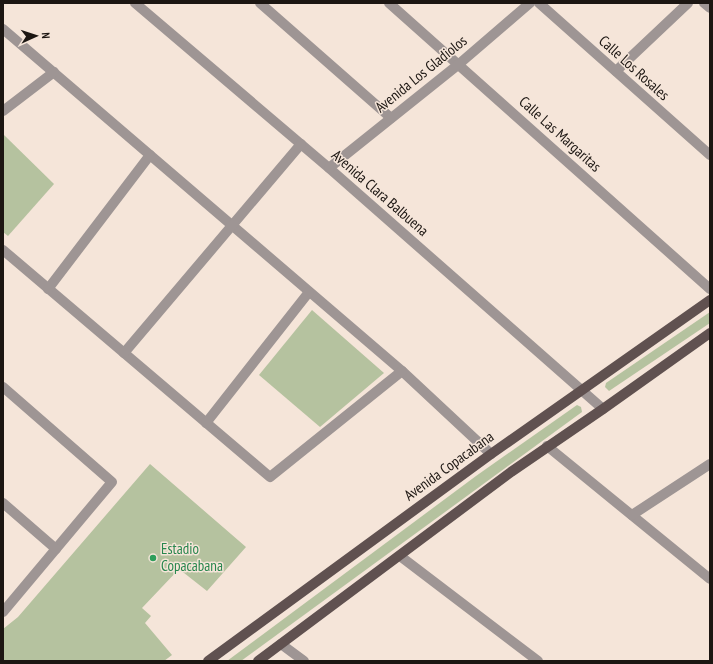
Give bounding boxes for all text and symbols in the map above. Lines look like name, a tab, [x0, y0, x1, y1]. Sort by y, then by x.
north arrow	[16, 16, 56, 56]
street label: Avenida Los Gladiolos	[371, 31, 470, 116]
street label: Calle Los Rosales	[595, 31, 673, 104]
text: N	[39, 32, 53, 39]
street label: Calle Las Margaritas	[515, 92, 605, 175]
street label: Avenida Clara Balbuena	[328, 145, 433, 240]
street label: Avenida Copacabana	[400, 427, 497, 504]
place label: Estadio Copacabana	[161, 539, 223, 575]
marker: Estadio Copacabana	[148, 553, 158, 563]

